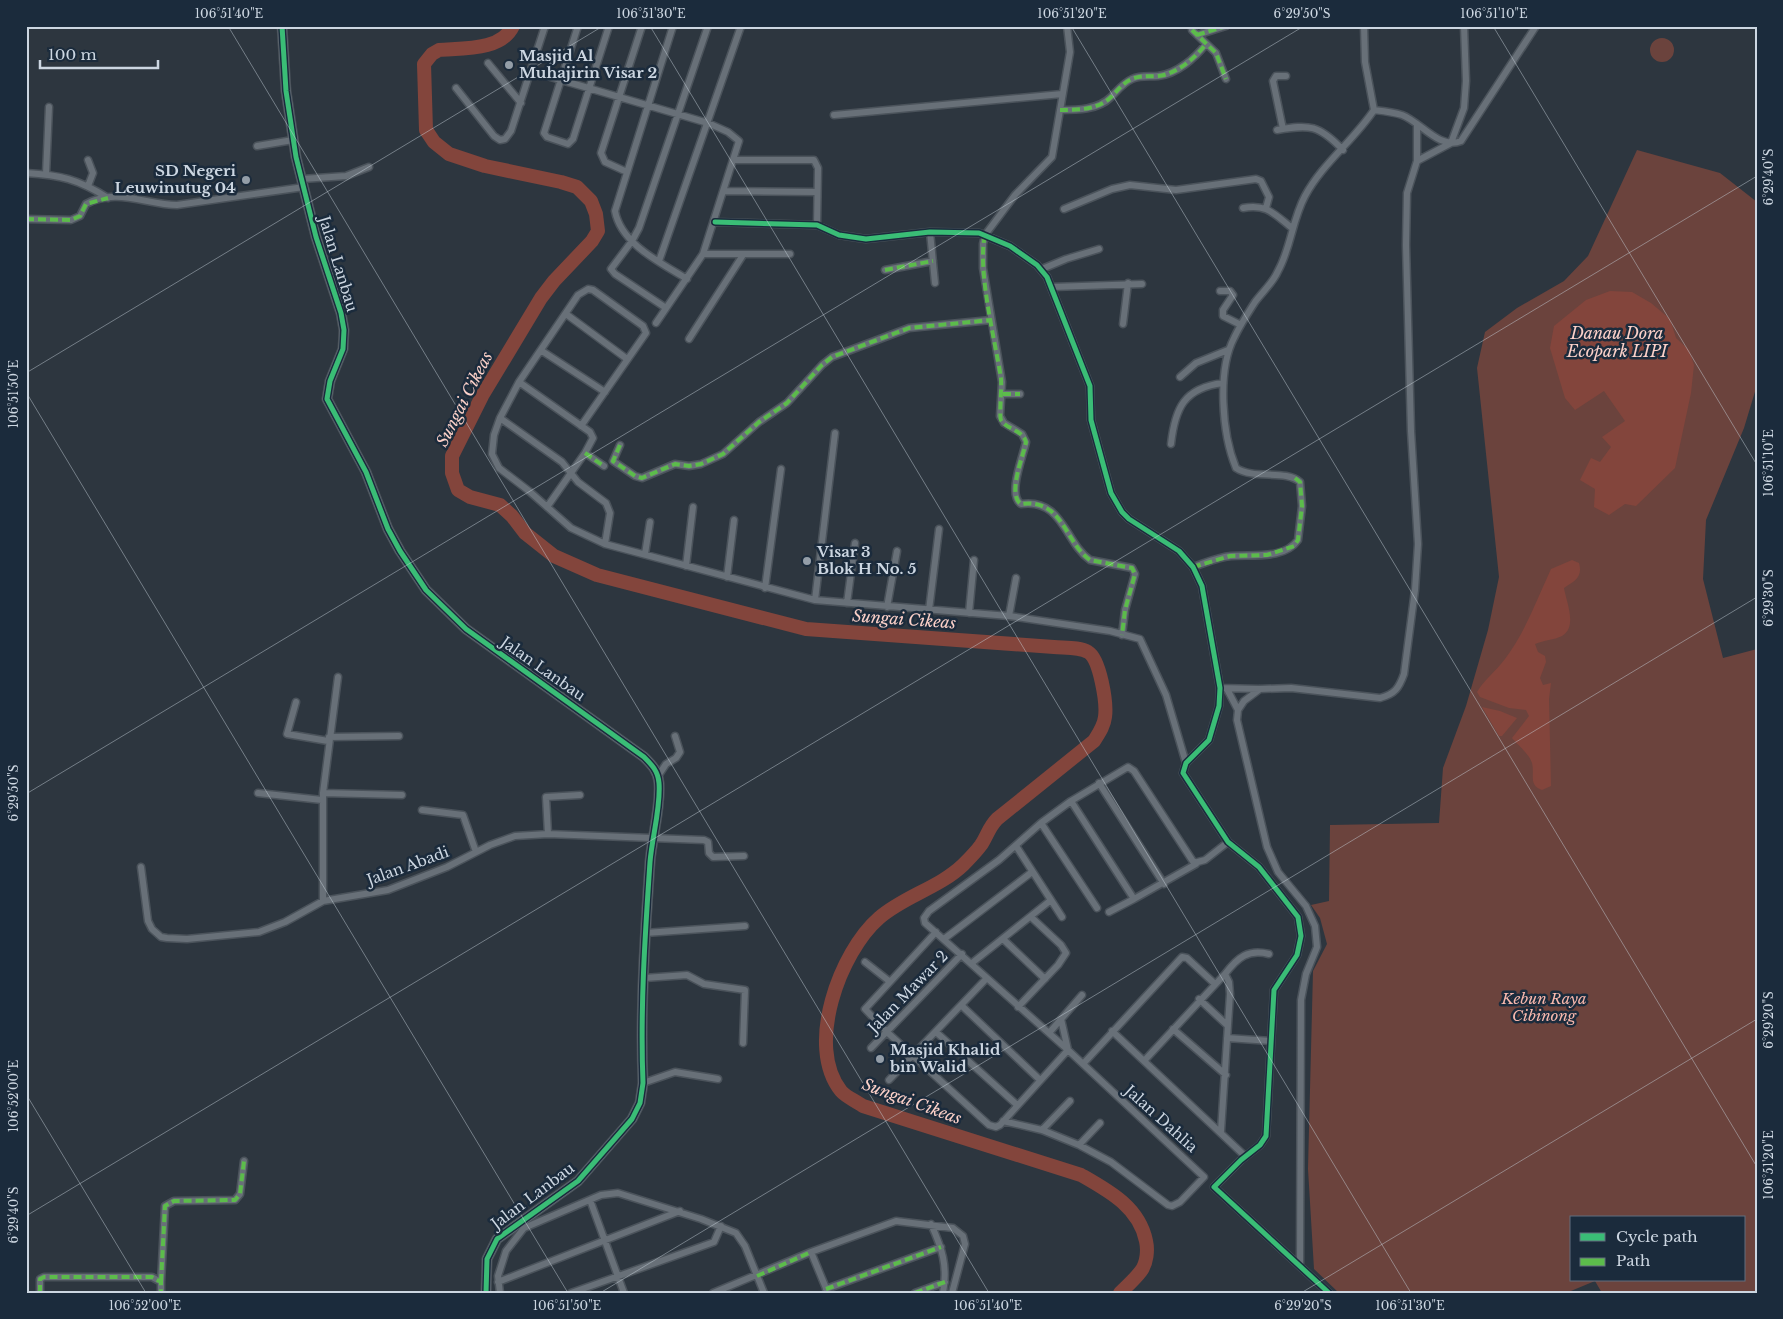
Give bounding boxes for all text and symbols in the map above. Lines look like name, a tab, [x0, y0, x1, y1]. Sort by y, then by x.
text: 106°51'40"E	[195, 6, 264, 21]
text: 106°51'30"E	[616, 6, 686, 21]
text: 106°51'20"E	[1037, 6, 1107, 21]
text: 6°29'50"S	[1274, 6, 1331, 21]
text: 106°51'10"E	[1460, 6, 1528, 21]
scale bar	[40, 38, 158, 70]
text: 100 m	[48, 45, 97, 64]
place label: Masjid Al Muhajirin Visar 2	[519, 46, 657, 82]
marker: Masjid Al Muhajirin Visar 2	[503, 59, 515, 71]
text: 6°29'40"S	[1761, 148, 1776, 205]
place label: SD Negeri Leuwinutug 04	[114, 161, 237, 197]
marker: SD Negeri Leuwinutug 04	[240, 174, 252, 186]
street label: Jalan Lanbau	[314, 212, 362, 314]
water label: Danau Dora Ecopark LIPI	[1566, 323, 1669, 361]
water label: Sungai Cikeas	[431, 348, 497, 450]
text: 106°51'50"E	[6, 359, 21, 428]
text: 106°51'10"E	[1761, 429, 1776, 497]
place label: Visar 3 Blok H No. 5	[816, 542, 916, 578]
marker: Visar 3 Blok H No. 5	[801, 555, 813, 567]
text: 6°29'30"S	[1761, 569, 1776, 627]
water label: Sungai Cikeas	[851, 605, 957, 633]
street label: Jalan Lanbau	[496, 631, 589, 705]
text: 6°29'50"S	[6, 764, 21, 821]
street label: Jalan Abadi	[362, 842, 451, 890]
street label: Jalan Mawar 2	[862, 947, 952, 1038]
park label: Kebun Raya Cibinong	[1501, 989, 1586, 1025]
text: 6°29'20"S	[1761, 991, 1776, 1049]
place label: Masjid Khalid bin Walid	[889, 1040, 1001, 1076]
marker: Masjid Khalid bin Walid	[874, 1053, 886, 1065]
text: 106°52'00"E	[6, 1059, 21, 1132]
water label: Sungai Cikeas	[860, 1074, 964, 1128]
street label: Jalan Dahlia	[1119, 1080, 1202, 1157]
text: 106°51'20"E	[1761, 1130, 1776, 1200]
street label: Jalan Lanbau	[486, 1158, 578, 1234]
text: 6°29'40"S	[6, 1186, 21, 1243]
legend	[1570, 1216, 1746, 1282]
text: Cycle path	[1616, 1227, 1698, 1246]
text: Path	[1616, 1251, 1650, 1270]
text: 106°52'00"E	[109, 1298, 182, 1313]
text: 106°51'50"E	[533, 1298, 602, 1313]
text: 106°51'40"E	[954, 1298, 1023, 1313]
text: 6°29'20"S	[1274, 1298, 1332, 1313]
text: 106°51'30"E	[1375, 1298, 1445, 1313]

